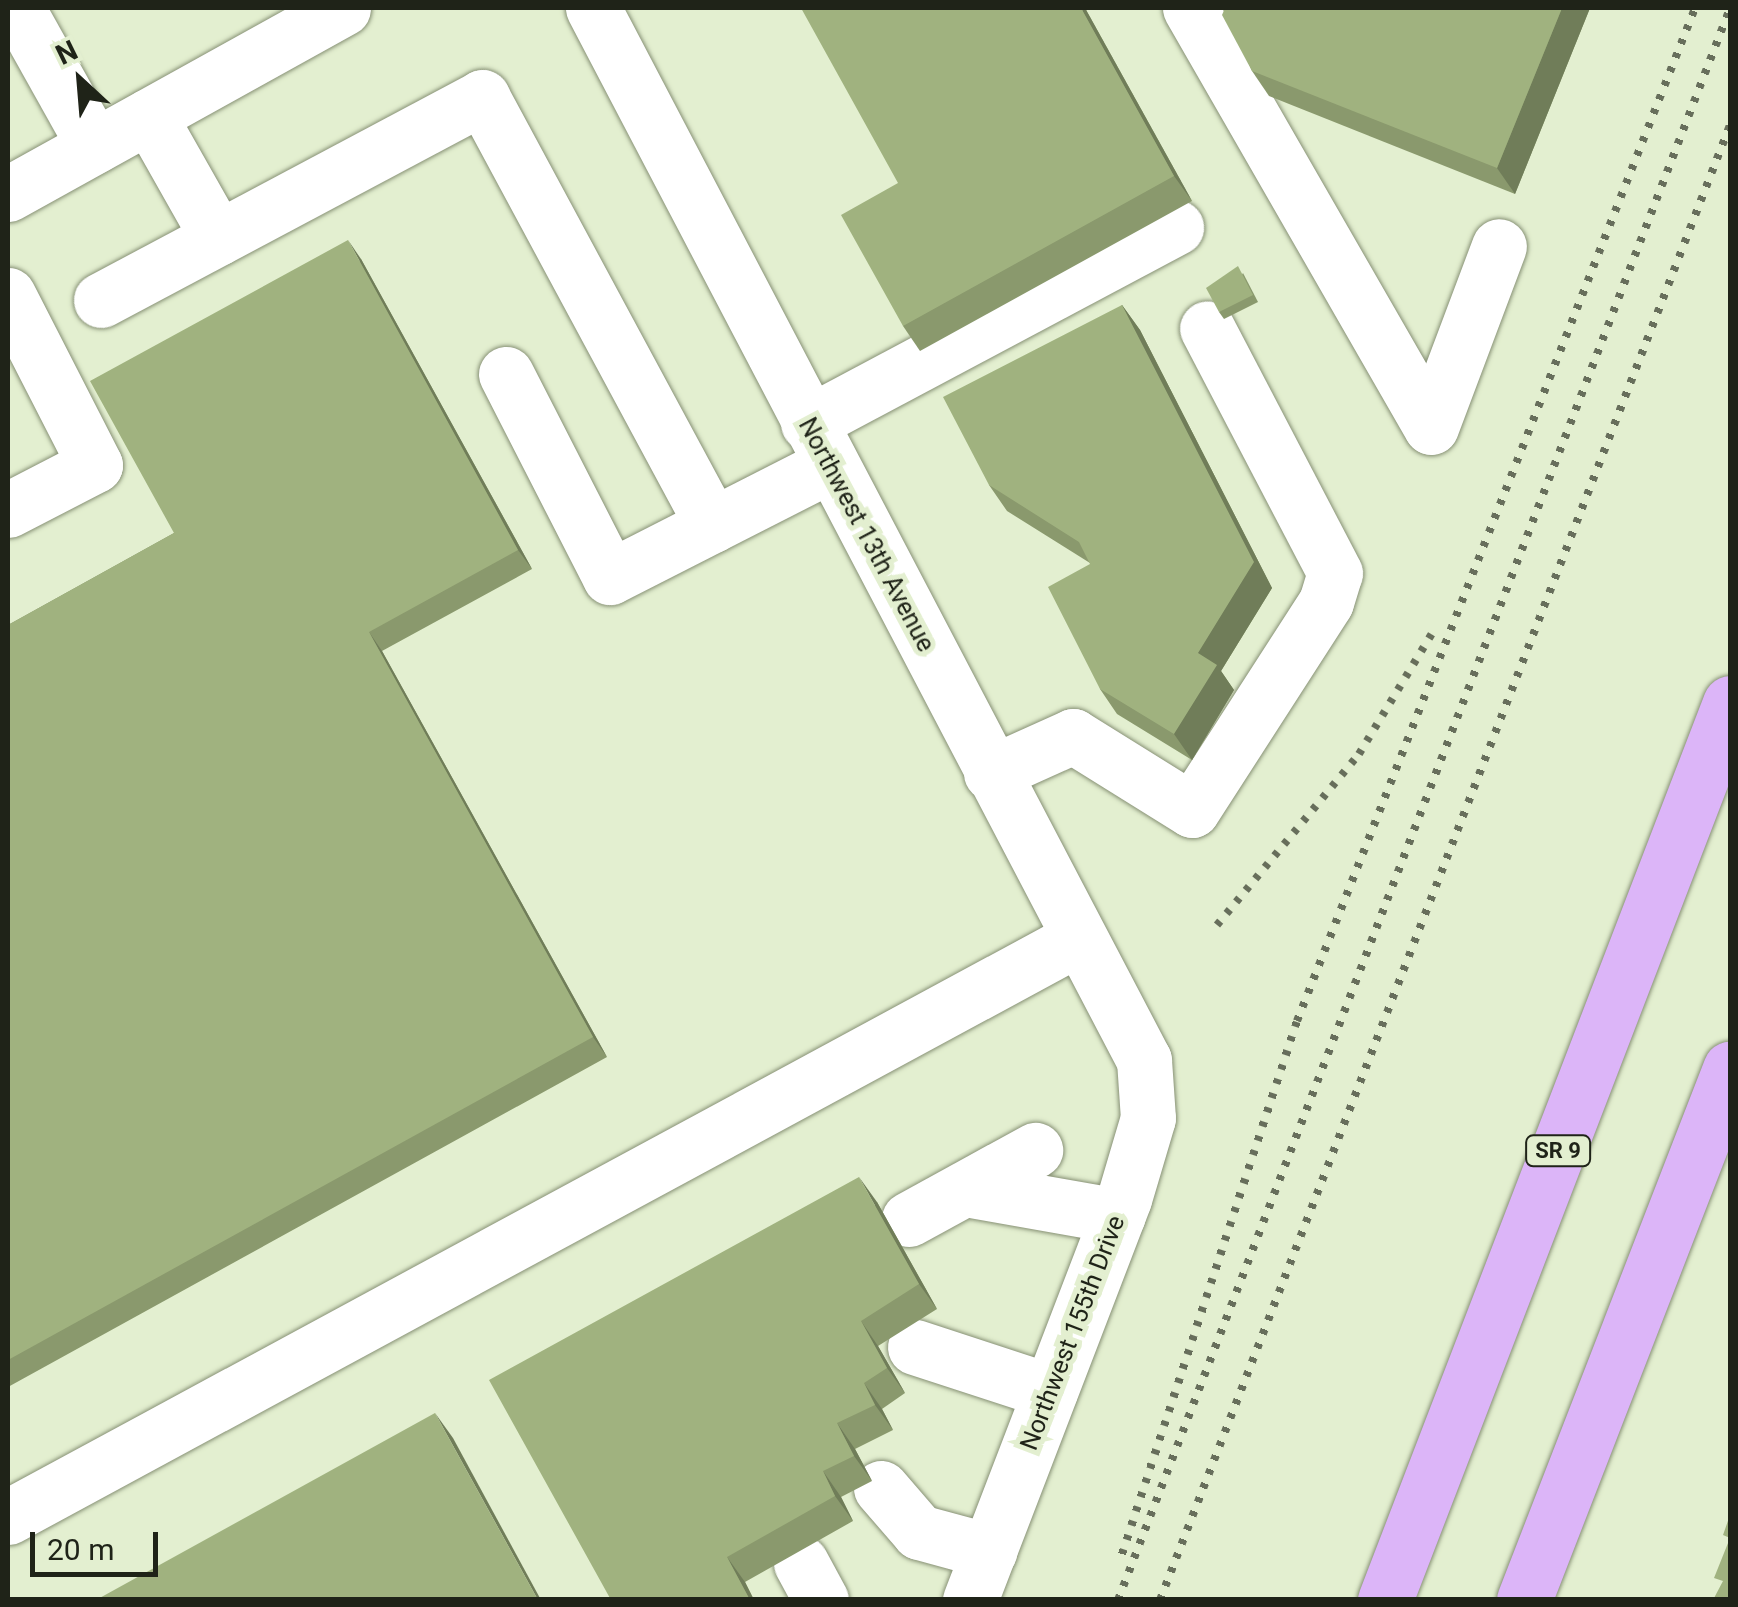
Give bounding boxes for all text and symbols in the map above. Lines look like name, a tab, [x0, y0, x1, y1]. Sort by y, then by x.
north arrow	[30, 30, 130, 130]
text: N	[51, 33, 83, 72]
street label: Northwest 13th Avenue	[792, 413, 940, 657]
road number: SR 9	[1523, 1134, 1593, 1168]
street label: Northwest 155th Drive	[1014, 1211, 1132, 1455]
scale bar	[35, 1512, 162, 1574]
text: 20 m	[47, 1532, 114, 1567]

